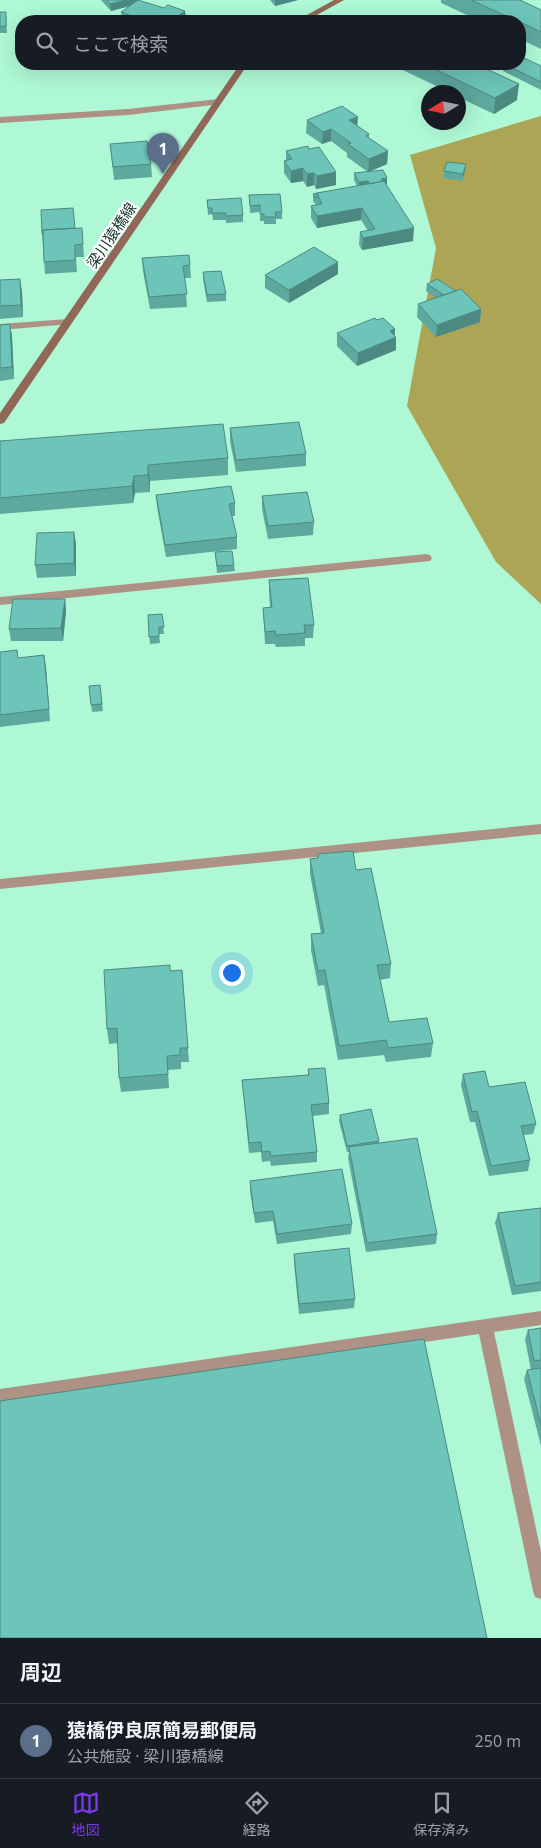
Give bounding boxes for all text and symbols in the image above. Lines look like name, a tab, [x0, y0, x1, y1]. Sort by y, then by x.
search box	[15, 15, 526, 70]
icon: search	[33, 29, 61, 57]
text: ここで検索	[73, 31, 168, 57]
north arrow	[421, 85, 466, 130]
pin: 1	[147, 133, 179, 174]
street label: 梁川猿橋線	[82, 198, 140, 272]
your location	[219, 960, 245, 986]
text: 周辺	[20, 1658, 62, 1686]
text: 猿橋伊良原簡易郵便局	[67, 1717, 257, 1743]
text: 1	[31, 1730, 41, 1752]
text: 250 m	[475, 1730, 521, 1752]
text: 公共施設 · 梁川猿橋線	[67, 1745, 224, 1767]
tab: 地図	[72, 1789, 100, 1839]
tab: 経路	[243, 1789, 271, 1839]
tab: 保存済み	[414, 1789, 470, 1839]

